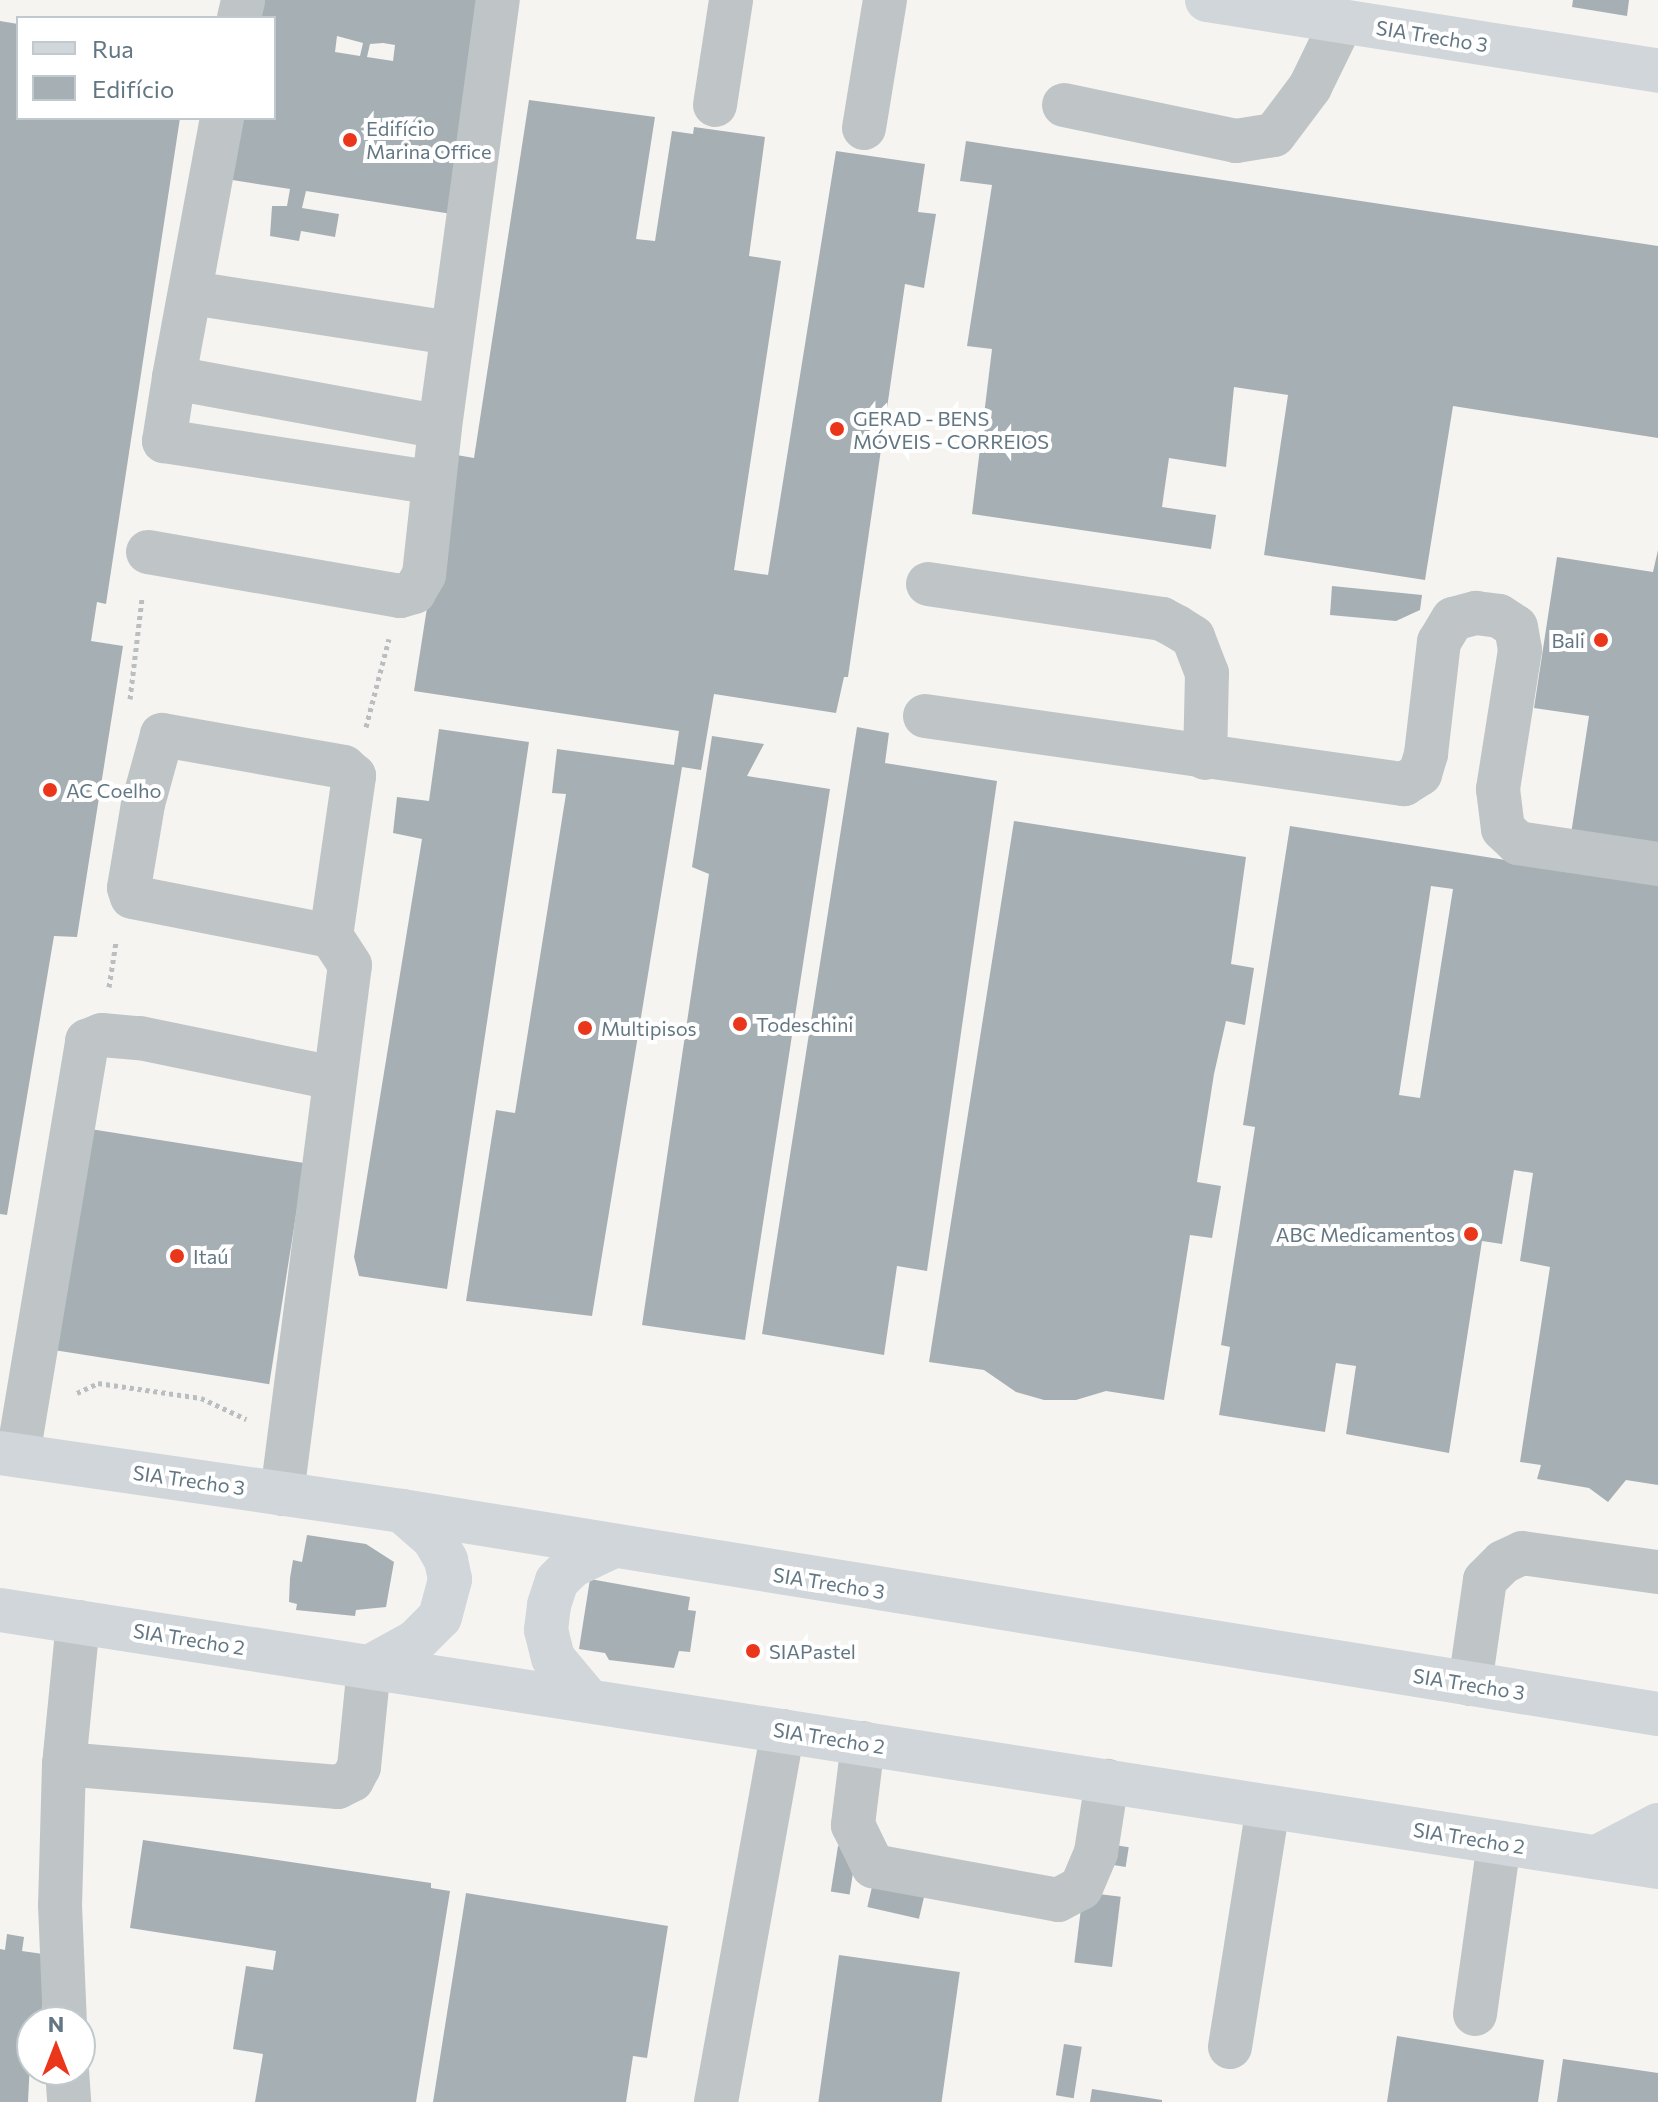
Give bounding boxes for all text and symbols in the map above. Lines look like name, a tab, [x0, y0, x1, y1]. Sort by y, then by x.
street label: SIA Trecho 3	[1374, 15, 1490, 57]
legend	[16, 16, 276, 120]
text: Rua	[92, 34, 134, 63]
text: Edifício	[92, 74, 174, 103]
place label: Edifício Marina Office	[366, 116, 492, 163]
marker: Edifício Marina Office	[341, 131, 359, 149]
place label: GERAD - BENS MÓVEIS - CORREIOS	[853, 406, 1049, 453]
marker: GERAD - BENS MÓVEIS - CORREIOS	[828, 420, 846, 438]
place label: Bali	[1551, 628, 1585, 652]
marker: Bali	[1592, 631, 1610, 649]
place label: AC Coelho	[66, 778, 161, 802]
marker: AC Coelho	[41, 781, 59, 799]
place label: Todeschini	[756, 1012, 854, 1036]
marker: Todeschini	[731, 1015, 749, 1033]
place label: Multipisos	[601, 1016, 697, 1040]
marker: Multipisos	[576, 1019, 594, 1037]
place label: ABC Medicamentos	[1276, 1222, 1455, 1246]
marker: ABC Medicamentos	[1462, 1225, 1480, 1243]
place label: Itaú	[193, 1244, 228, 1268]
marker: Itaú	[168, 1247, 186, 1265]
street label: SIA Trecho 3	[131, 1460, 247, 1500]
street label: SIA Trecho 3	[771, 1562, 887, 1604]
street label: SIA Trecho 2	[132, 1618, 246, 1660]
place label: SIAPastel	[769, 1639, 856, 1663]
marker: SIAPastel	[744, 1642, 762, 1660]
street label: SIA Trecho 3	[1411, 1663, 1527, 1705]
street label: SIA Trecho 2	[772, 1717, 886, 1759]
street label: SIA Trecho 2	[1412, 1817, 1526, 1859]
north arrow	[16, 2006, 96, 2086]
text: N	[48, 2010, 64, 2037]

